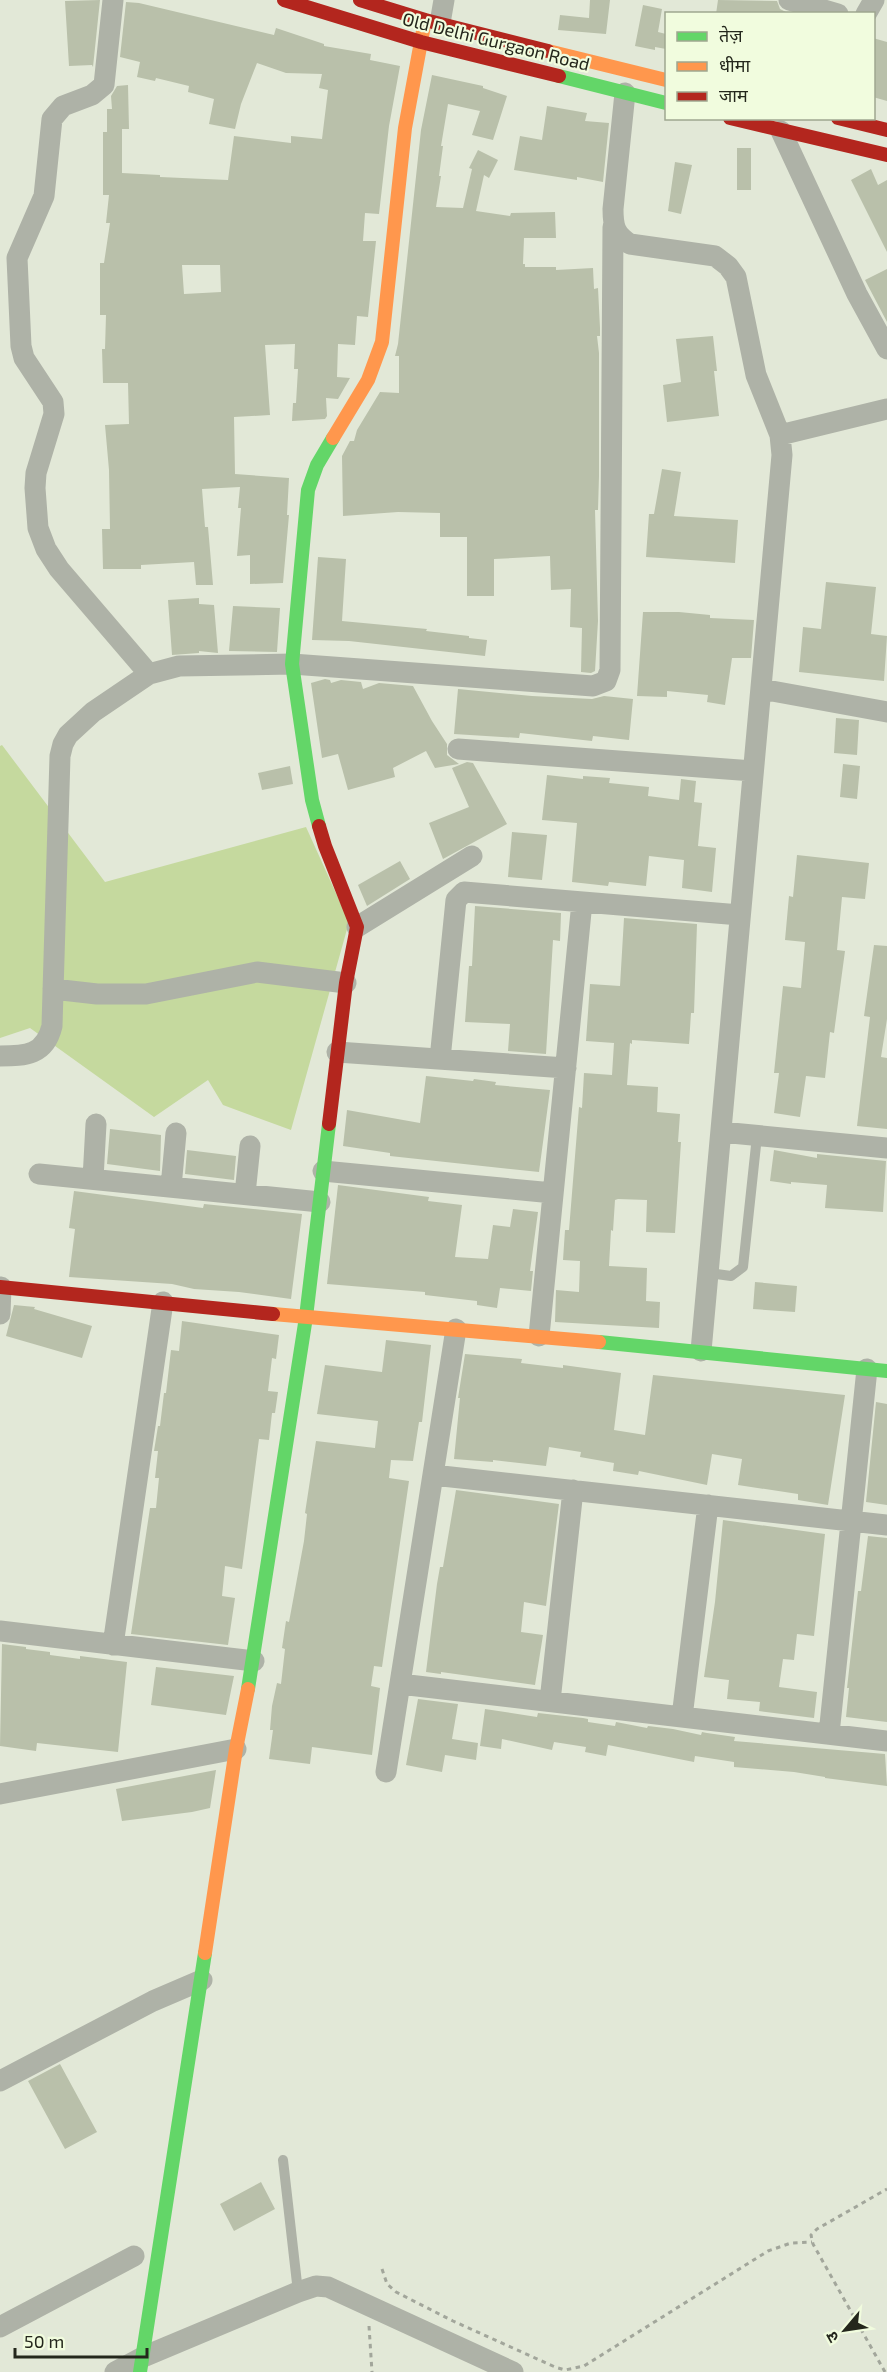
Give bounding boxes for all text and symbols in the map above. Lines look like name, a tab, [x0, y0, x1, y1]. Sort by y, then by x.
street label: Old Delhi Gurgaon Road	[400, 7, 592, 75]
legend	[665, 12, 875, 120]
text: तेज़	[719, 24, 743, 46]
text: धीमा	[719, 54, 750, 76]
text: जाम	[719, 84, 749, 106]
north arrow	[815, 2300, 875, 2360]
scale bar	[15, 2321, 147, 2359]
text: उ	[821, 2328, 842, 2346]
text: 50 m	[24, 2330, 64, 2352]

